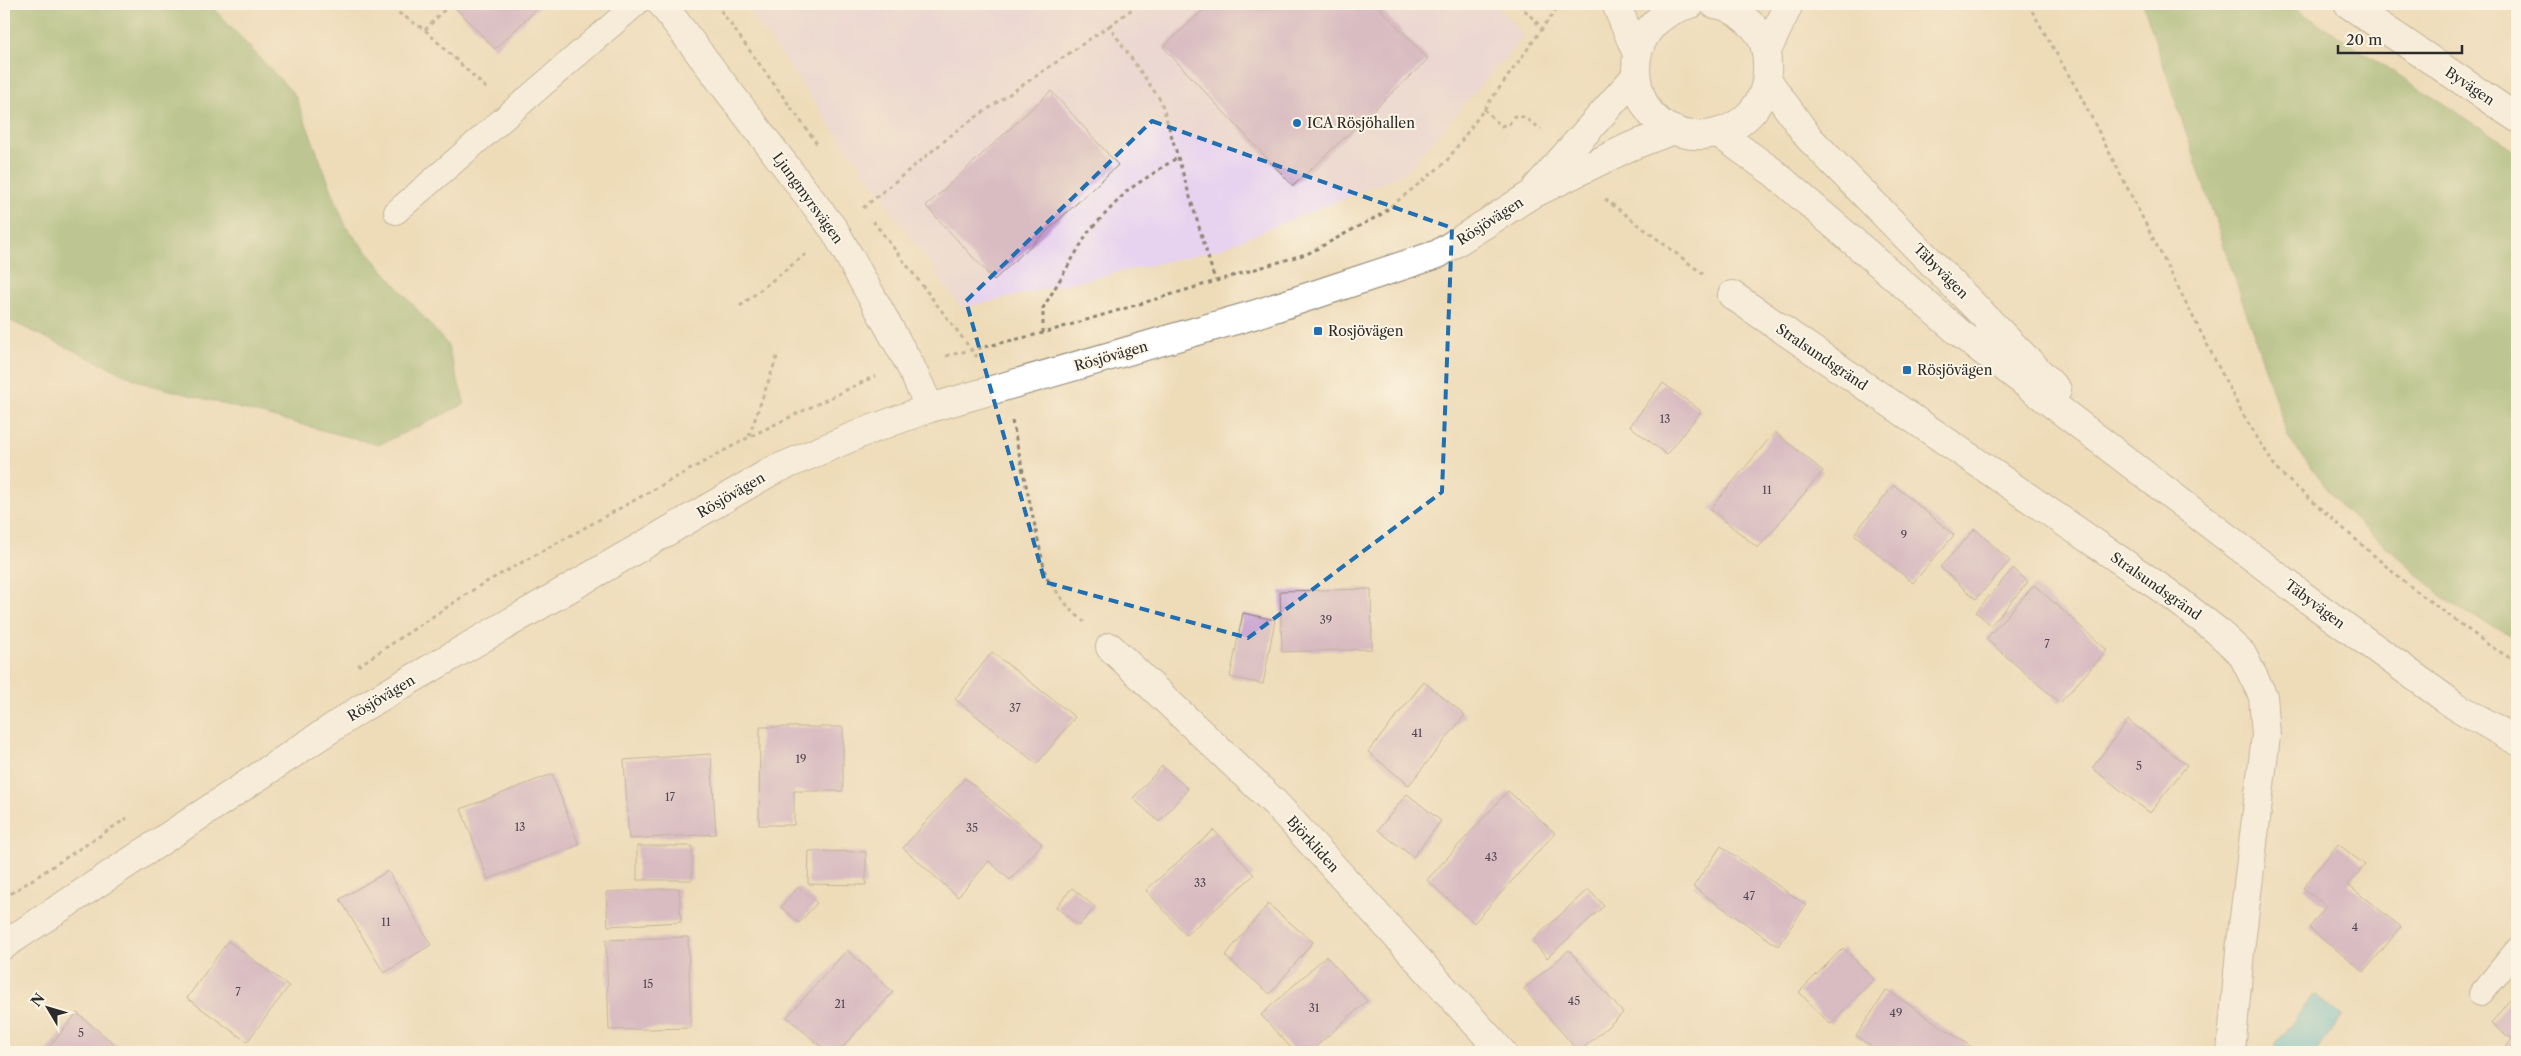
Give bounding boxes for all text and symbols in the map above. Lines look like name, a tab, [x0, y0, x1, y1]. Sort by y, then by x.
scale bar	[2338, 22, 2462, 54]
text: 20 m	[2346, 30, 2382, 49]
street label: Byvägen	[2442, 63, 2498, 109]
place label: ICA Rösjöhallen	[1307, 114, 1415, 132]
marker: ICA Rösjöhallen	[1291, 117, 1303, 129]
street label: Ljungmyrsvägen	[769, 149, 847, 247]
street label: Rösjövägen	[1453, 193, 1527, 249]
street label: Täbyvägen	[1910, 240, 1973, 303]
street label: Stralsundsgränd	[1773, 320, 1872, 395]
place label: Rosjövägen	[1328, 322, 1404, 340]
marker: Rosjövägen	[1312, 325, 1324, 337]
street label: Rösjövägen	[1072, 337, 1150, 375]
place label: Rösjövägen	[1917, 361, 1993, 379]
marker: Rösjövägen	[1901, 364, 1913, 376]
house number: 13	[1660, 412, 1670, 426]
street label: Rösjövägen	[694, 468, 768, 522]
house number: 11	[1762, 483, 1772, 497]
house number: 9	[1901, 528, 1907, 542]
street label: Stralsundsgränd	[2107, 548, 2205, 624]
street label: Täbyvägen	[2281, 575, 2349, 633]
house number: 39	[1320, 613, 1332, 627]
house number: 7	[2044, 637, 2050, 651]
street label: Rösjövägen	[344, 671, 418, 725]
house number: 37	[1009, 701, 1021, 715]
house number: 41	[1412, 726, 1423, 740]
house number: 19	[795, 752, 807, 766]
house number: 5	[2136, 759, 2142, 773]
house number: 17	[665, 790, 676, 804]
street label: Björkliden	[1283, 812, 1343, 876]
house number: 13	[515, 820, 525, 834]
house number: 35	[966, 821, 978, 835]
house number: 43	[1485, 850, 1497, 864]
house number: 33	[1194, 876, 1206, 890]
house number: 47	[1743, 889, 1755, 903]
house number: 11	[381, 915, 391, 929]
house number: 4	[2352, 920, 2358, 934]
house number: 15	[643, 977, 653, 991]
north arrow	[22, 984, 72, 1034]
house number: 7	[235, 985, 241, 999]
text: N	[27, 990, 49, 1010]
house number: 45	[1568, 994, 1580, 1008]
house number: 21	[835, 997, 846, 1011]
house number: 31	[1309, 1001, 1320, 1015]
house number: 49	[1890, 1006, 1902, 1020]
house number: 5	[78, 1026, 84, 1040]

